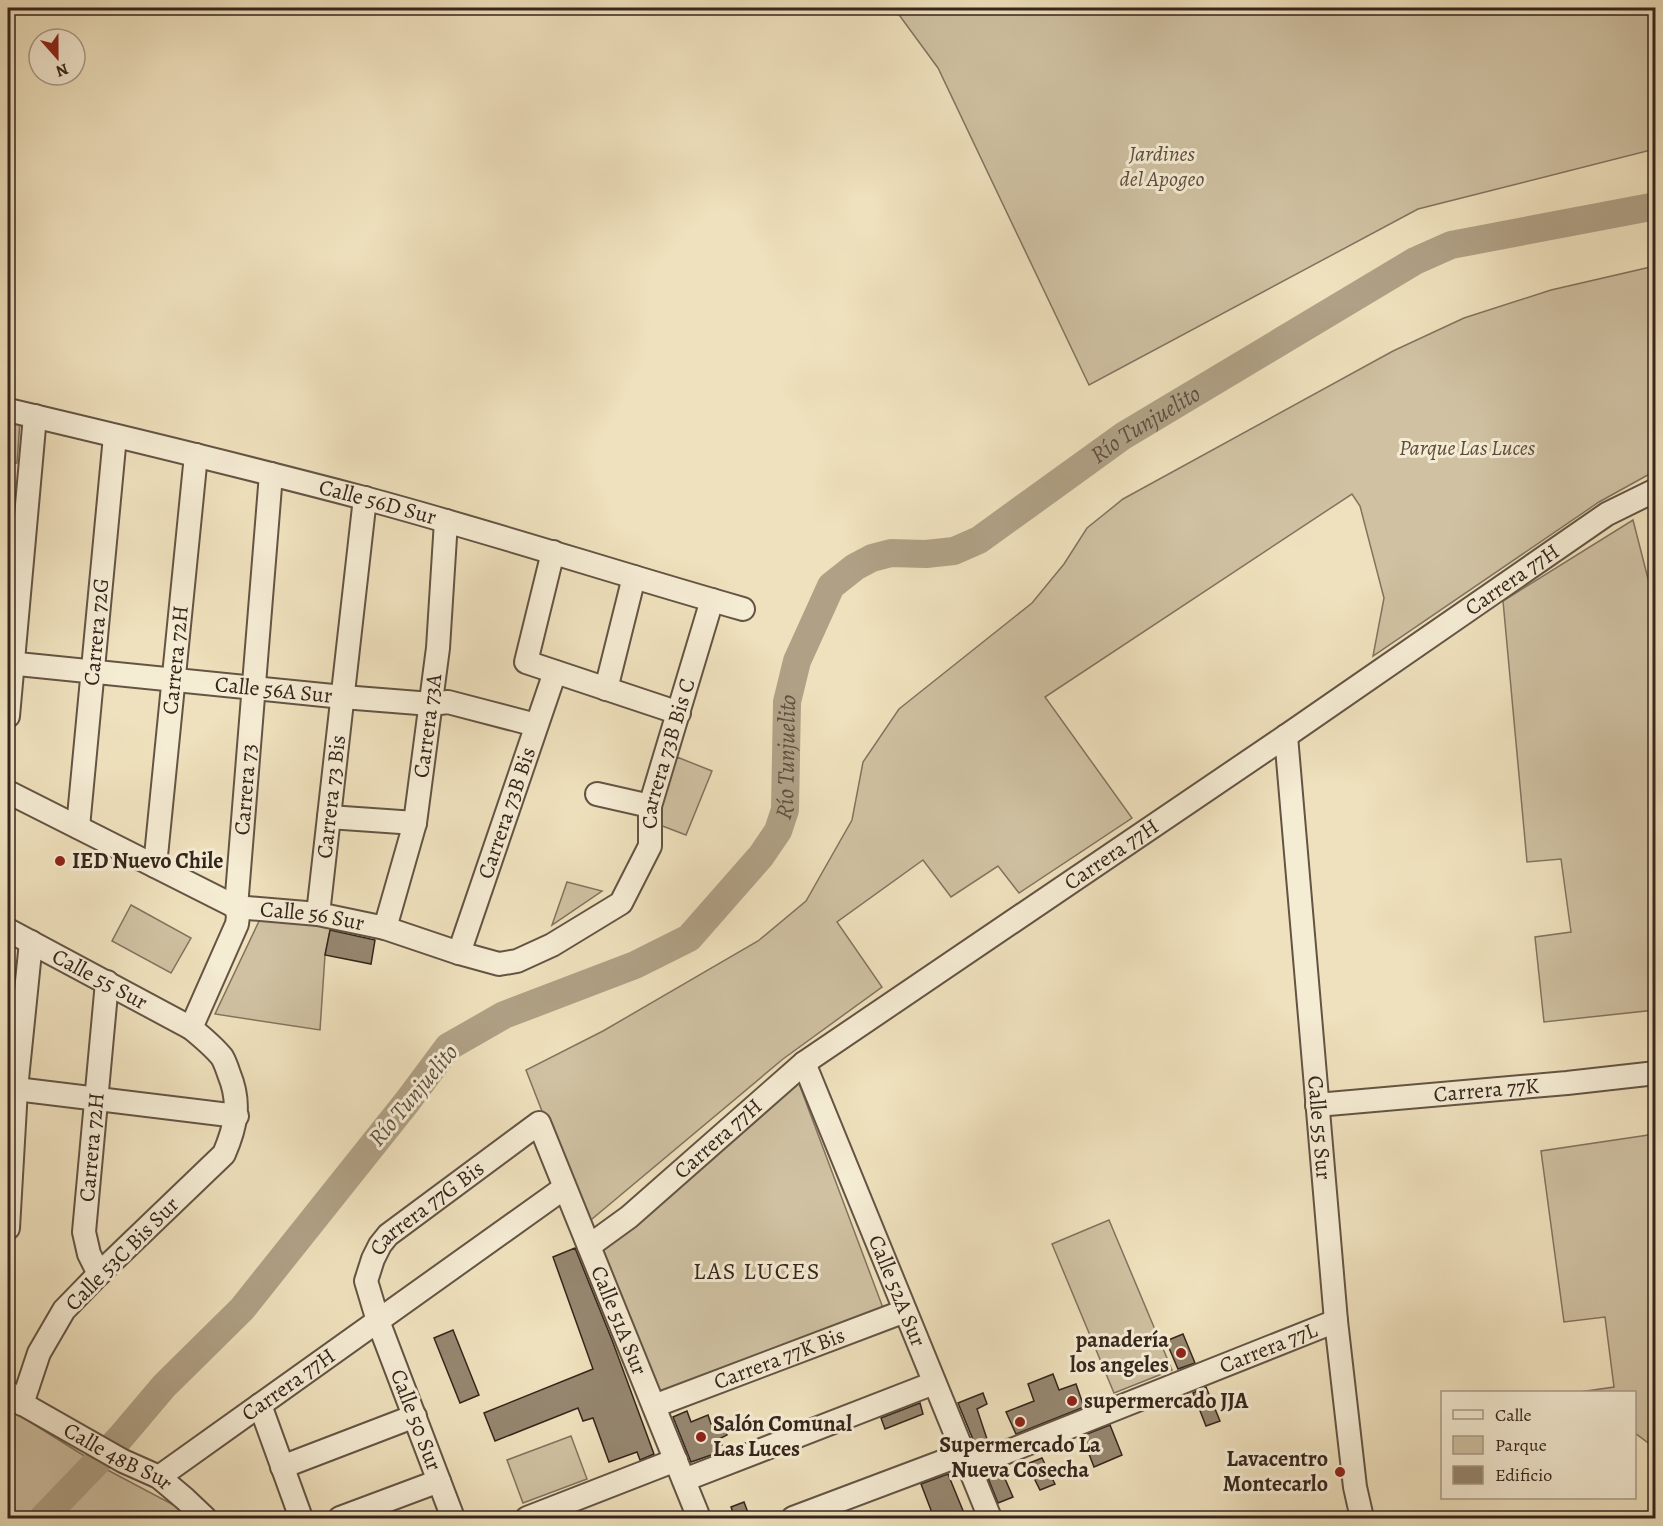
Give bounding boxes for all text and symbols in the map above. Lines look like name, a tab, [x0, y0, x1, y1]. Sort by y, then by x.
north arrow	[27, 27, 87, 87]
text: N	[52, 58, 71, 83]
park label: Jardines del Apogeo	[1120, 139, 1204, 194]
water label: Río Tunjuelito	[1084, 377, 1206, 471]
park label: Parque Las Luces	[1399, 433, 1536, 463]
street label: Calle 56D Sur	[316, 472, 440, 532]
street label: Carrera 77H	[1459, 536, 1565, 623]
street label: Carrera 72G	[76, 577, 116, 687]
street label: Carrera 72H	[155, 604, 196, 716]
street label: Calle 56A Sur	[213, 669, 334, 711]
street label: Carrera 73A	[406, 671, 450, 780]
street label: Carrera 73B Bis C	[635, 675, 703, 829]
water label: Río Tunjuelito	[767, 691, 804, 823]
street label: Carrera 73 Bis	[309, 733, 353, 860]
street label: Carrera 73	[227, 742, 264, 836]
street label: Carrera 73B Bis	[470, 743, 543, 883]
street label: Carrera 77H	[1058, 812, 1165, 897]
place label: IED Nuevo Chile	[72, 846, 223, 876]
marker: IED Nuevo Chile	[53, 854, 67, 868]
street label: Calle 56 Sur	[259, 894, 367, 938]
street label: Calle 55 Sur	[47, 941, 153, 1017]
water label: Río Tunjuelito	[361, 1037, 465, 1153]
street label: Carrera 77K	[1432, 1071, 1540, 1110]
street label: Calle 55 Sur	[1300, 1074, 1339, 1181]
street label: Carrera 72H	[72, 1091, 112, 1203]
street label: Carrera 77H	[667, 1092, 769, 1186]
street label: Carrera 77G Bis	[362, 1154, 490, 1260]
street label: Calle 53C Bis Sur	[58, 1190, 186, 1318]
street label: Calle 52A Sur	[861, 1230, 933, 1351]
district label: LAS LUCES	[693, 1255, 821, 1287]
street label: Calle 51A Sur	[583, 1261, 654, 1379]
street label: Carrera 77L	[1215, 1315, 1322, 1381]
street label: Carrera 77K Bis	[709, 1320, 849, 1397]
place label: panadería los angeles	[1070, 1325, 1169, 1380]
street label: Carrera 77H	[236, 1341, 341, 1428]
marker: panadería los angeles	[1174, 1346, 1188, 1360]
street label: Calle 50 Sur	[383, 1365, 449, 1475]
place label: supermercado JJA	[1084, 1386, 1249, 1416]
legend	[1441, 1391, 1636, 1499]
marker: supermercado JJA	[1065, 1394, 1079, 1408]
text: Calle	[1495, 1403, 1532, 1427]
place label: Salón Comunal Las Luces	[713, 1409, 852, 1464]
street label: Calle 48B Sur	[58, 1415, 179, 1497]
marker: Supermercado La Nueva Cosecha	[1013, 1415, 1027, 1429]
marker: Salón Comunal Las Luces	[694, 1430, 708, 1444]
place label: Supermercado La Nueva Cosecha	[939, 1430, 1101, 1485]
text: Parque	[1495, 1433, 1547, 1457]
place label: Lavacentro Montecarlo	[1223, 1444, 1328, 1499]
text: Edificio	[1495, 1463, 1552, 1487]
marker: Lavacentro Montecarlo	[1333, 1465, 1347, 1479]

